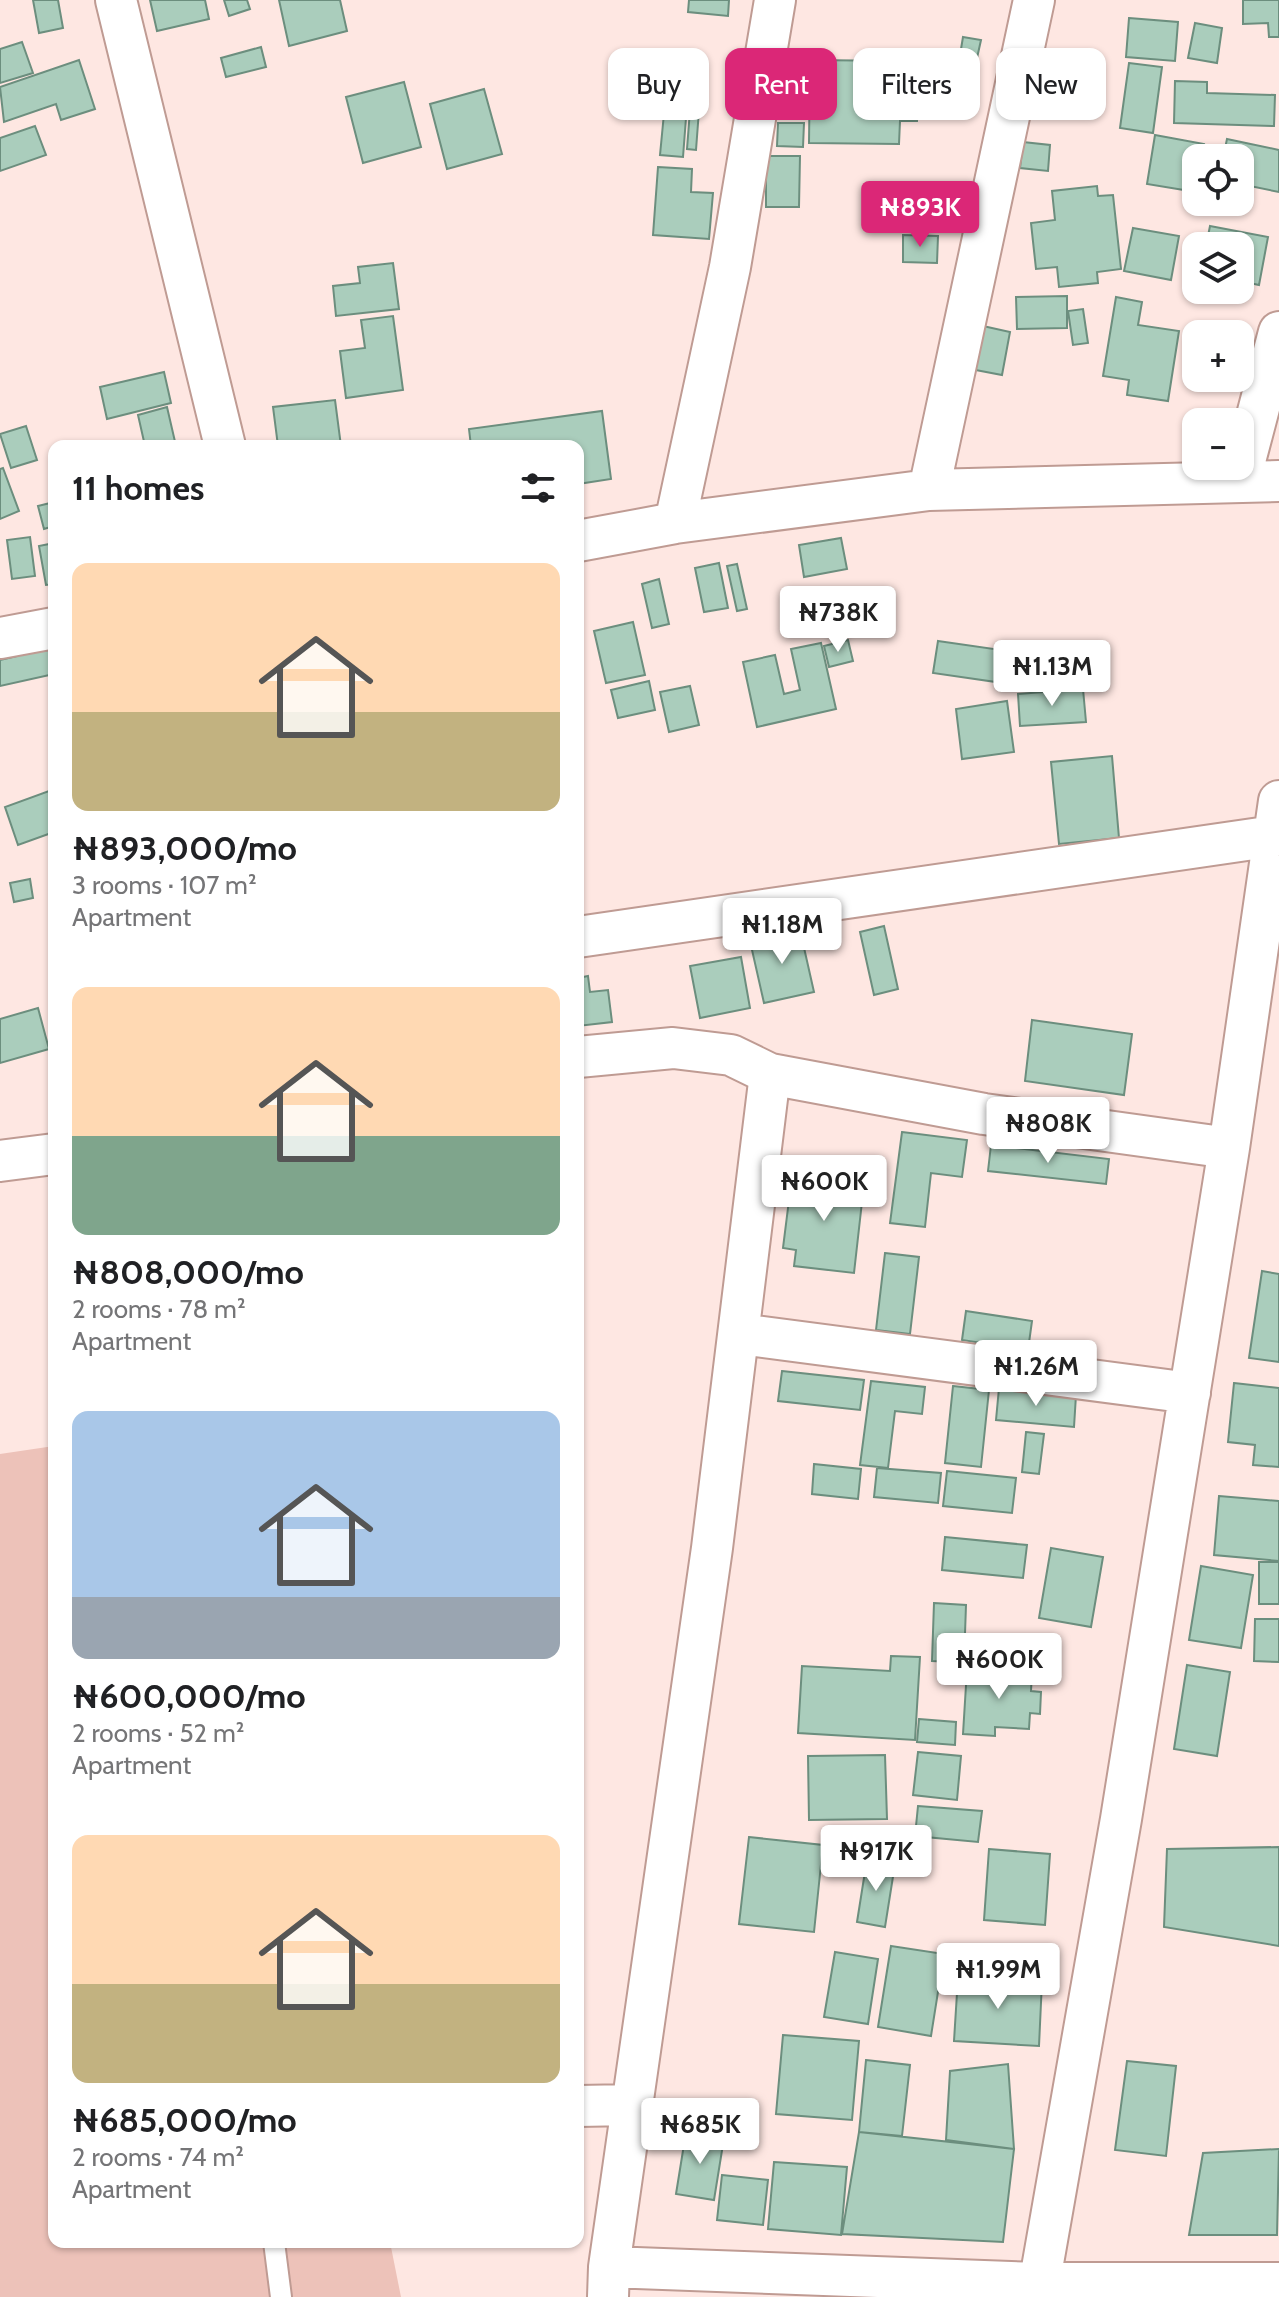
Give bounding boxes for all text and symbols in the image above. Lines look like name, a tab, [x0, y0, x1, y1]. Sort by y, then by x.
chip: Buy	[608, 48, 709, 120]
chip: Rent	[725, 48, 837, 120]
chip: Filters	[853, 48, 980, 120]
chip: New	[996, 48, 1106, 120]
map controls	[1182, 144, 1254, 480]
button: locate	[1182, 144, 1254, 216]
pin: ₦893K	[864, 181, 976, 249]
text: ₦893K	[879, 191, 961, 223]
button: layers	[1182, 232, 1254, 304]
button: +	[1182, 320, 1254, 392]
button: −	[1182, 408, 1254, 480]
icon: filters	[516, 466, 560, 510]
text: 11 homes	[72, 467, 204, 509]
pin: ₦738K	[782, 586, 894, 654]
text: ₦738K	[798, 596, 878, 628]
icon: home	[244, 615, 388, 759]
pin: ₦1.13M	[987, 640, 1117, 708]
text: ₦1.13M	[1011, 650, 1093, 682]
text: ₦893,000/mo	[72, 827, 297, 869]
text: 3 rooms · 107 m²	[72, 869, 257, 901]
pin: ₦1.18M	[717, 898, 847, 966]
text: Apartment	[72, 901, 191, 933]
text: ₦1.18M	[741, 908, 823, 940]
icon: home	[244, 1039, 388, 1183]
pin: ₦808K	[992, 1097, 1104, 1165]
text: ₦808K	[1004, 1107, 1092, 1139]
pin: ₦600K	[768, 1155, 880, 1223]
text: ₦600K	[780, 1165, 868, 1197]
text: ₦808,000/mo	[72, 1251, 304, 1293]
text: 2 rooms · 78 m²	[72, 1293, 246, 1325]
text: Apartment	[72, 1325, 191, 1357]
pin: ₦1.26M	[971, 1340, 1101, 1408]
text: ₦1.26M	[993, 1350, 1079, 1382]
icon: home	[244, 1463, 388, 1607]
pin: ₦600K	[943, 1633, 1055, 1701]
text: ₦600K	[955, 1643, 1043, 1675]
text: ₦600,000/mo	[72, 1675, 306, 1717]
text: 2 rooms · 52 m²	[72, 1717, 244, 1749]
text: Apartment	[72, 1749, 191, 1781]
pin: ₦917K	[820, 1825, 932, 1893]
text: ₦917K	[839, 1835, 913, 1867]
icon: home	[244, 1887, 388, 2031]
pin: ₦1.99M	[933, 1943, 1063, 2011]
text: ₦1.99M	[955, 1953, 1041, 1985]
pin: ₦685K	[644, 2098, 756, 2166]
text: ₦685,000/mo	[72, 2099, 297, 2141]
text: ₦685K	[659, 2108, 741, 2140]
text: 2 rooms · 74 m²	[72, 2141, 244, 2173]
text: Apartment	[72, 2173, 191, 2205]

